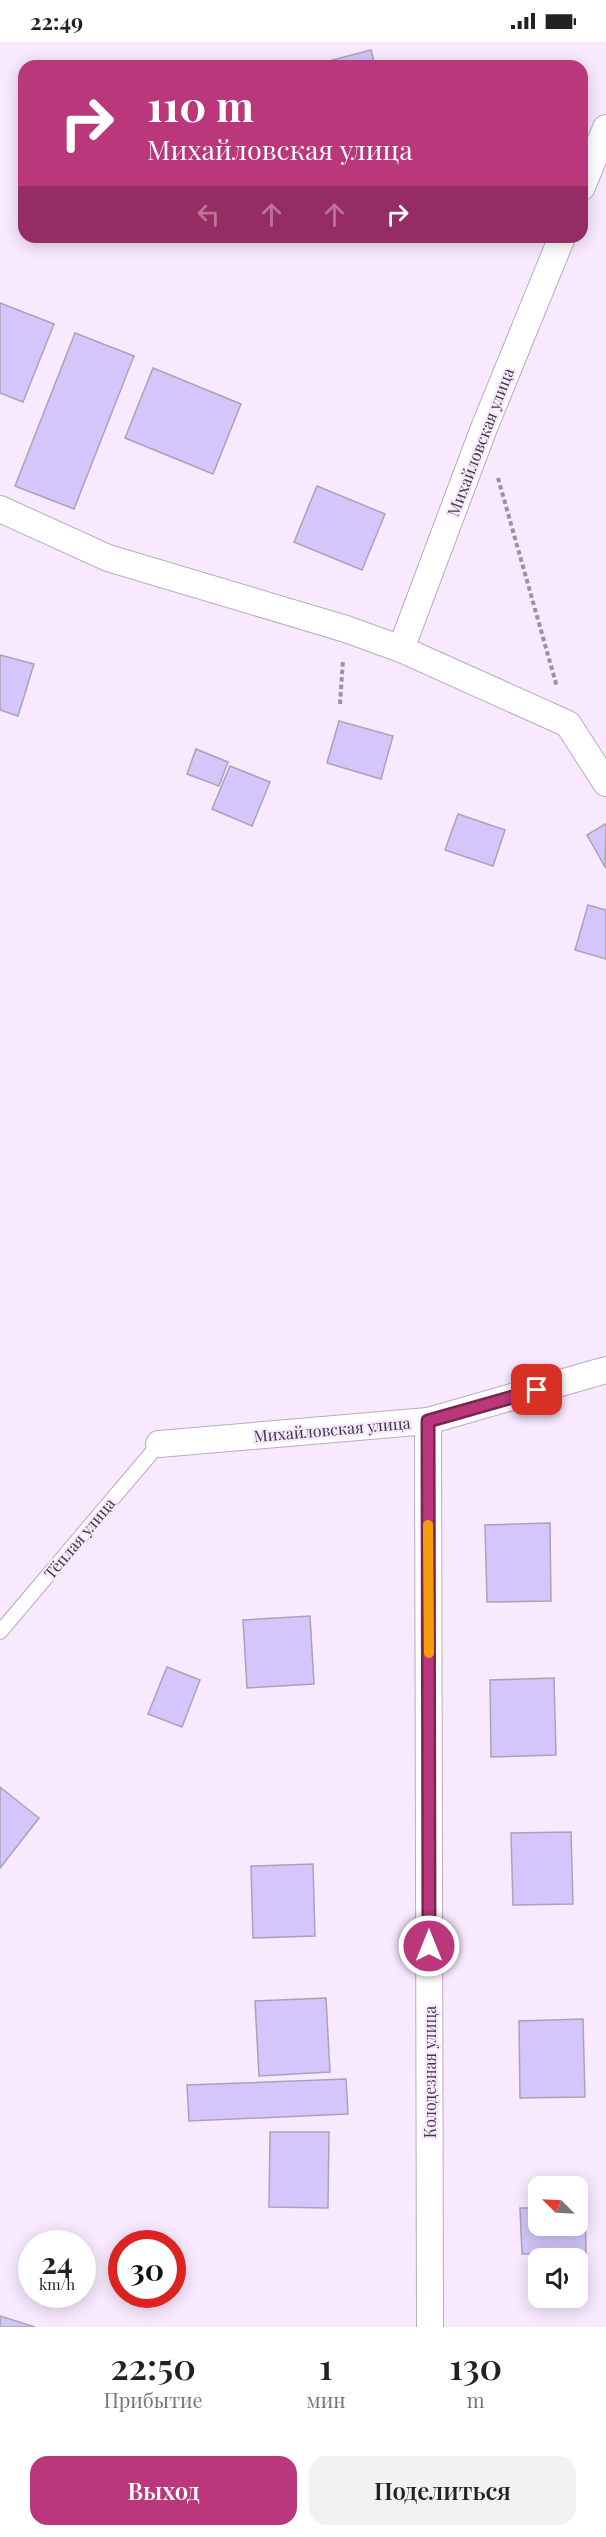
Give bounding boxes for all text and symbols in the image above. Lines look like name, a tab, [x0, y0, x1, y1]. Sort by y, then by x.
text: 22:49	[30, 6, 83, 36]
text: 110 m	[147, 77, 254, 133]
icon: right	[48, 84, 126, 162]
text: Михайловская улица	[147, 131, 413, 167]
icon: left	[192, 198, 225, 231]
icon: ahead	[255, 198, 288, 231]
icon: ahead	[318, 198, 351, 231]
icon: right	[381, 198, 414, 231]
street label: Михайловская улица	[442, 365, 518, 519]
pin	[511, 1364, 562, 1415]
icon: arrive	[520, 1373, 553, 1406]
street label: Михайловская улица	[253, 1412, 411, 1446]
street label: Тёплая улица	[39, 1493, 119, 1583]
position arrow	[397, 1914, 461, 1978]
street label: Колодезная улица	[419, 2006, 440, 2138]
north arrow	[528, 2176, 588, 2236]
map controls	[528, 2176, 588, 2308]
speed limit sign: 30	[108, 2230, 186, 2308]
text: 24	[41, 2242, 73, 2282]
button: sound	[528, 2248, 588, 2308]
text: km/h	[39, 2274, 75, 2294]
text: 22:50	[110, 2341, 196, 2389]
text: 1	[319, 2341, 333, 2389]
text: 130	[449, 2341, 502, 2389]
text: Прибытие	[104, 2386, 203, 2413]
text: мин	[306, 2386, 345, 2413]
text: m	[467, 2386, 485, 2413]
button: Выход	[30, 2456, 297, 2525]
button: Поделиться	[309, 2456, 576, 2525]

